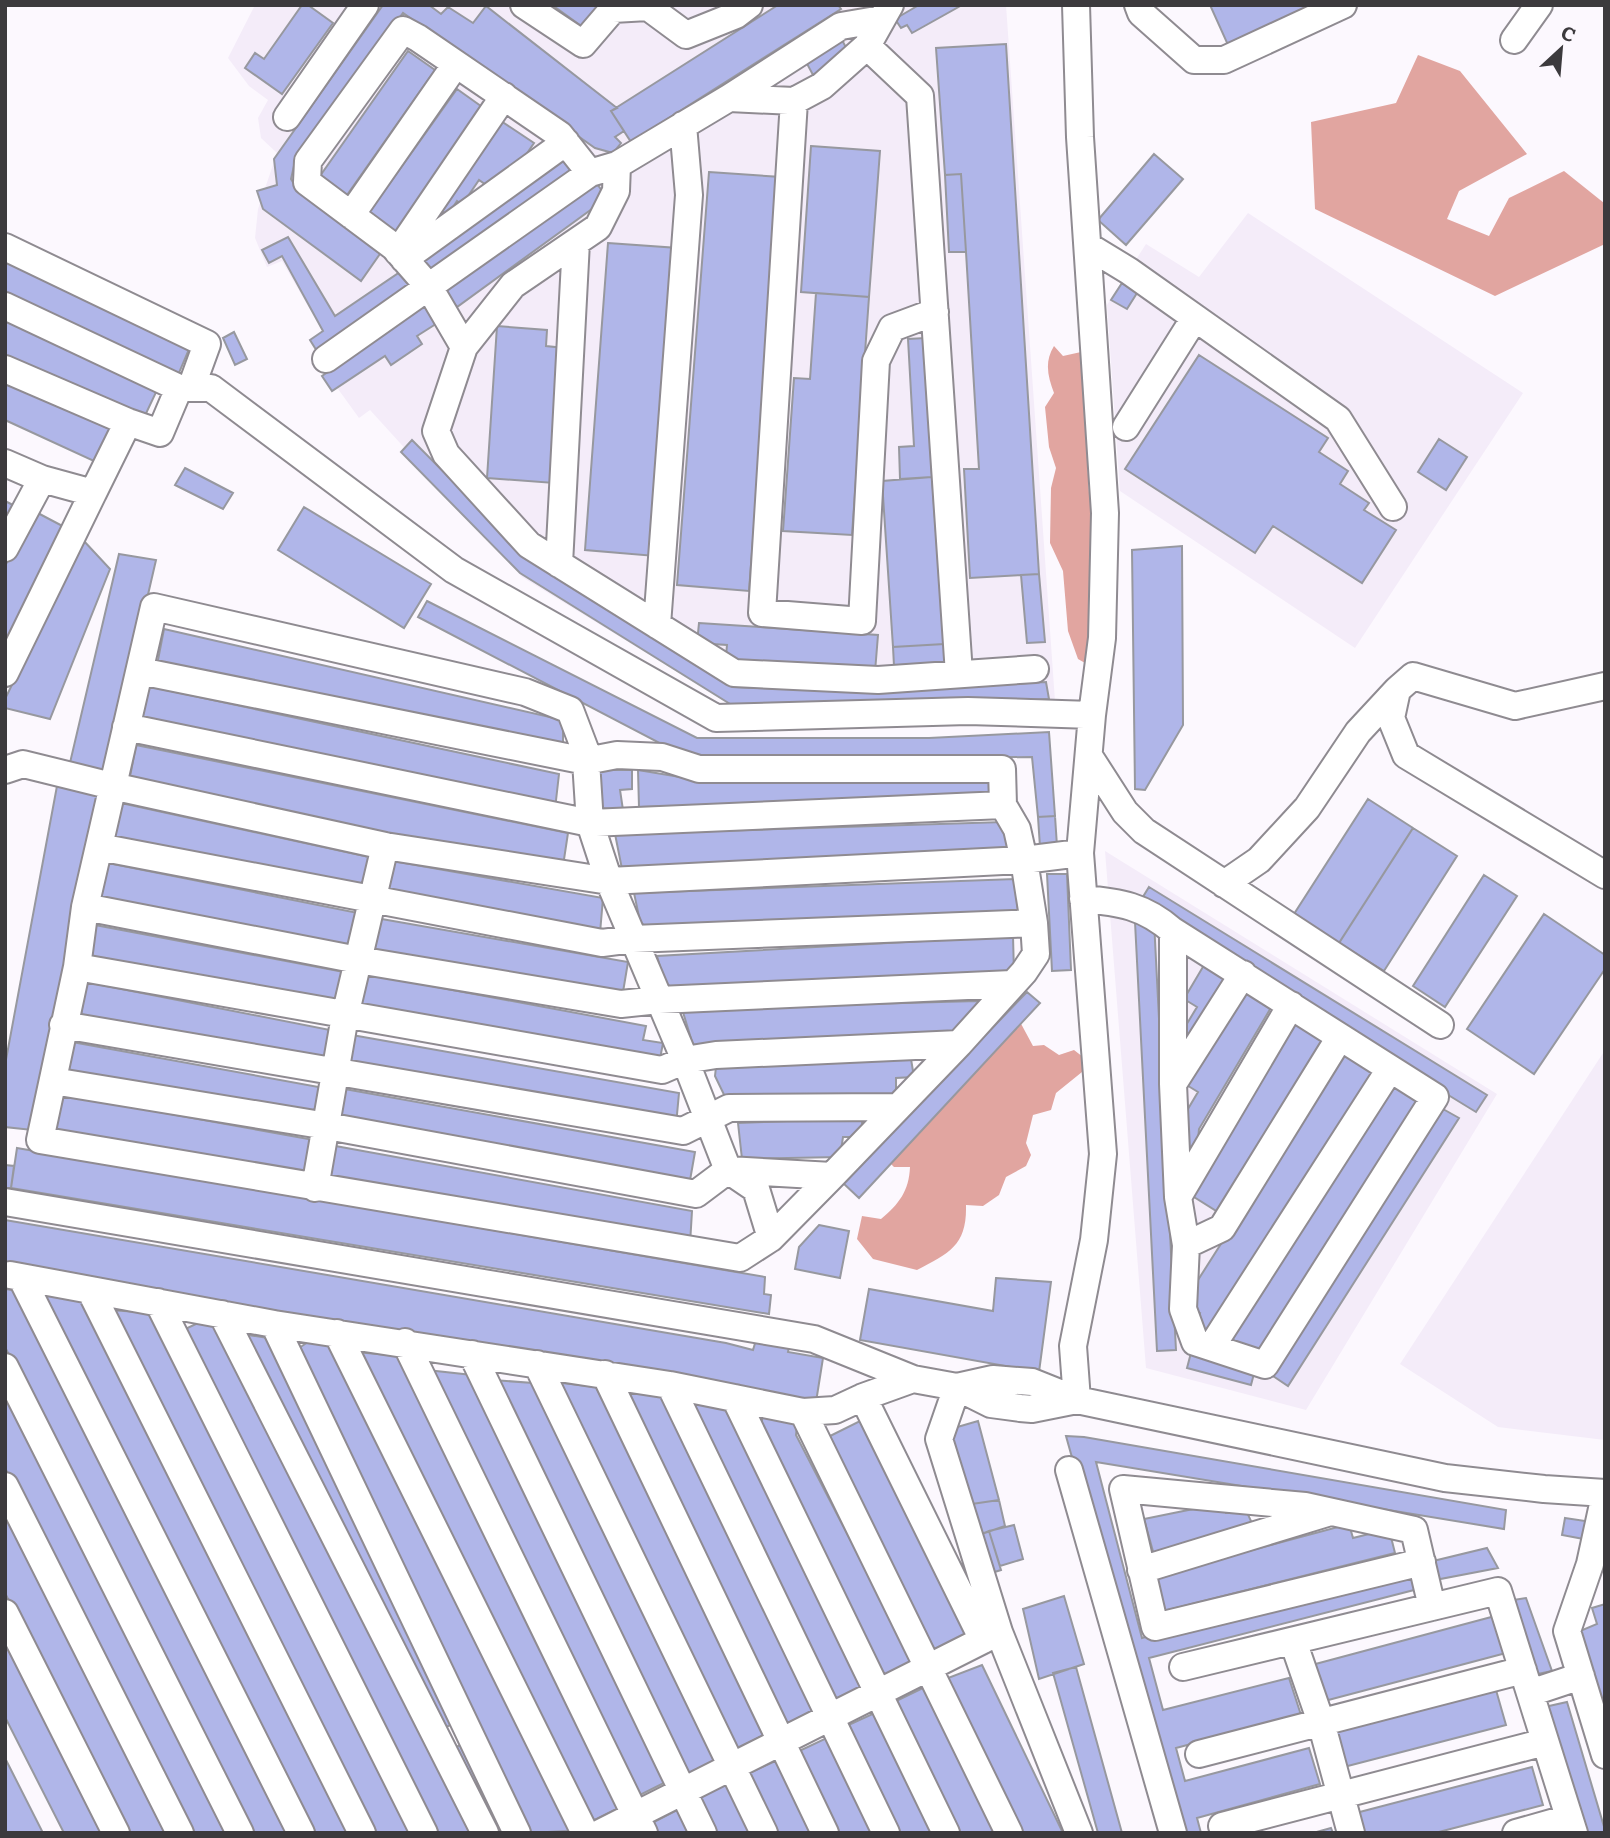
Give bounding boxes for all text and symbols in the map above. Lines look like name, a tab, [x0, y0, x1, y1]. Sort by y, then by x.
north arrow	[1526, 14, 1596, 84]
text: С	[1557, 17, 1581, 48]

